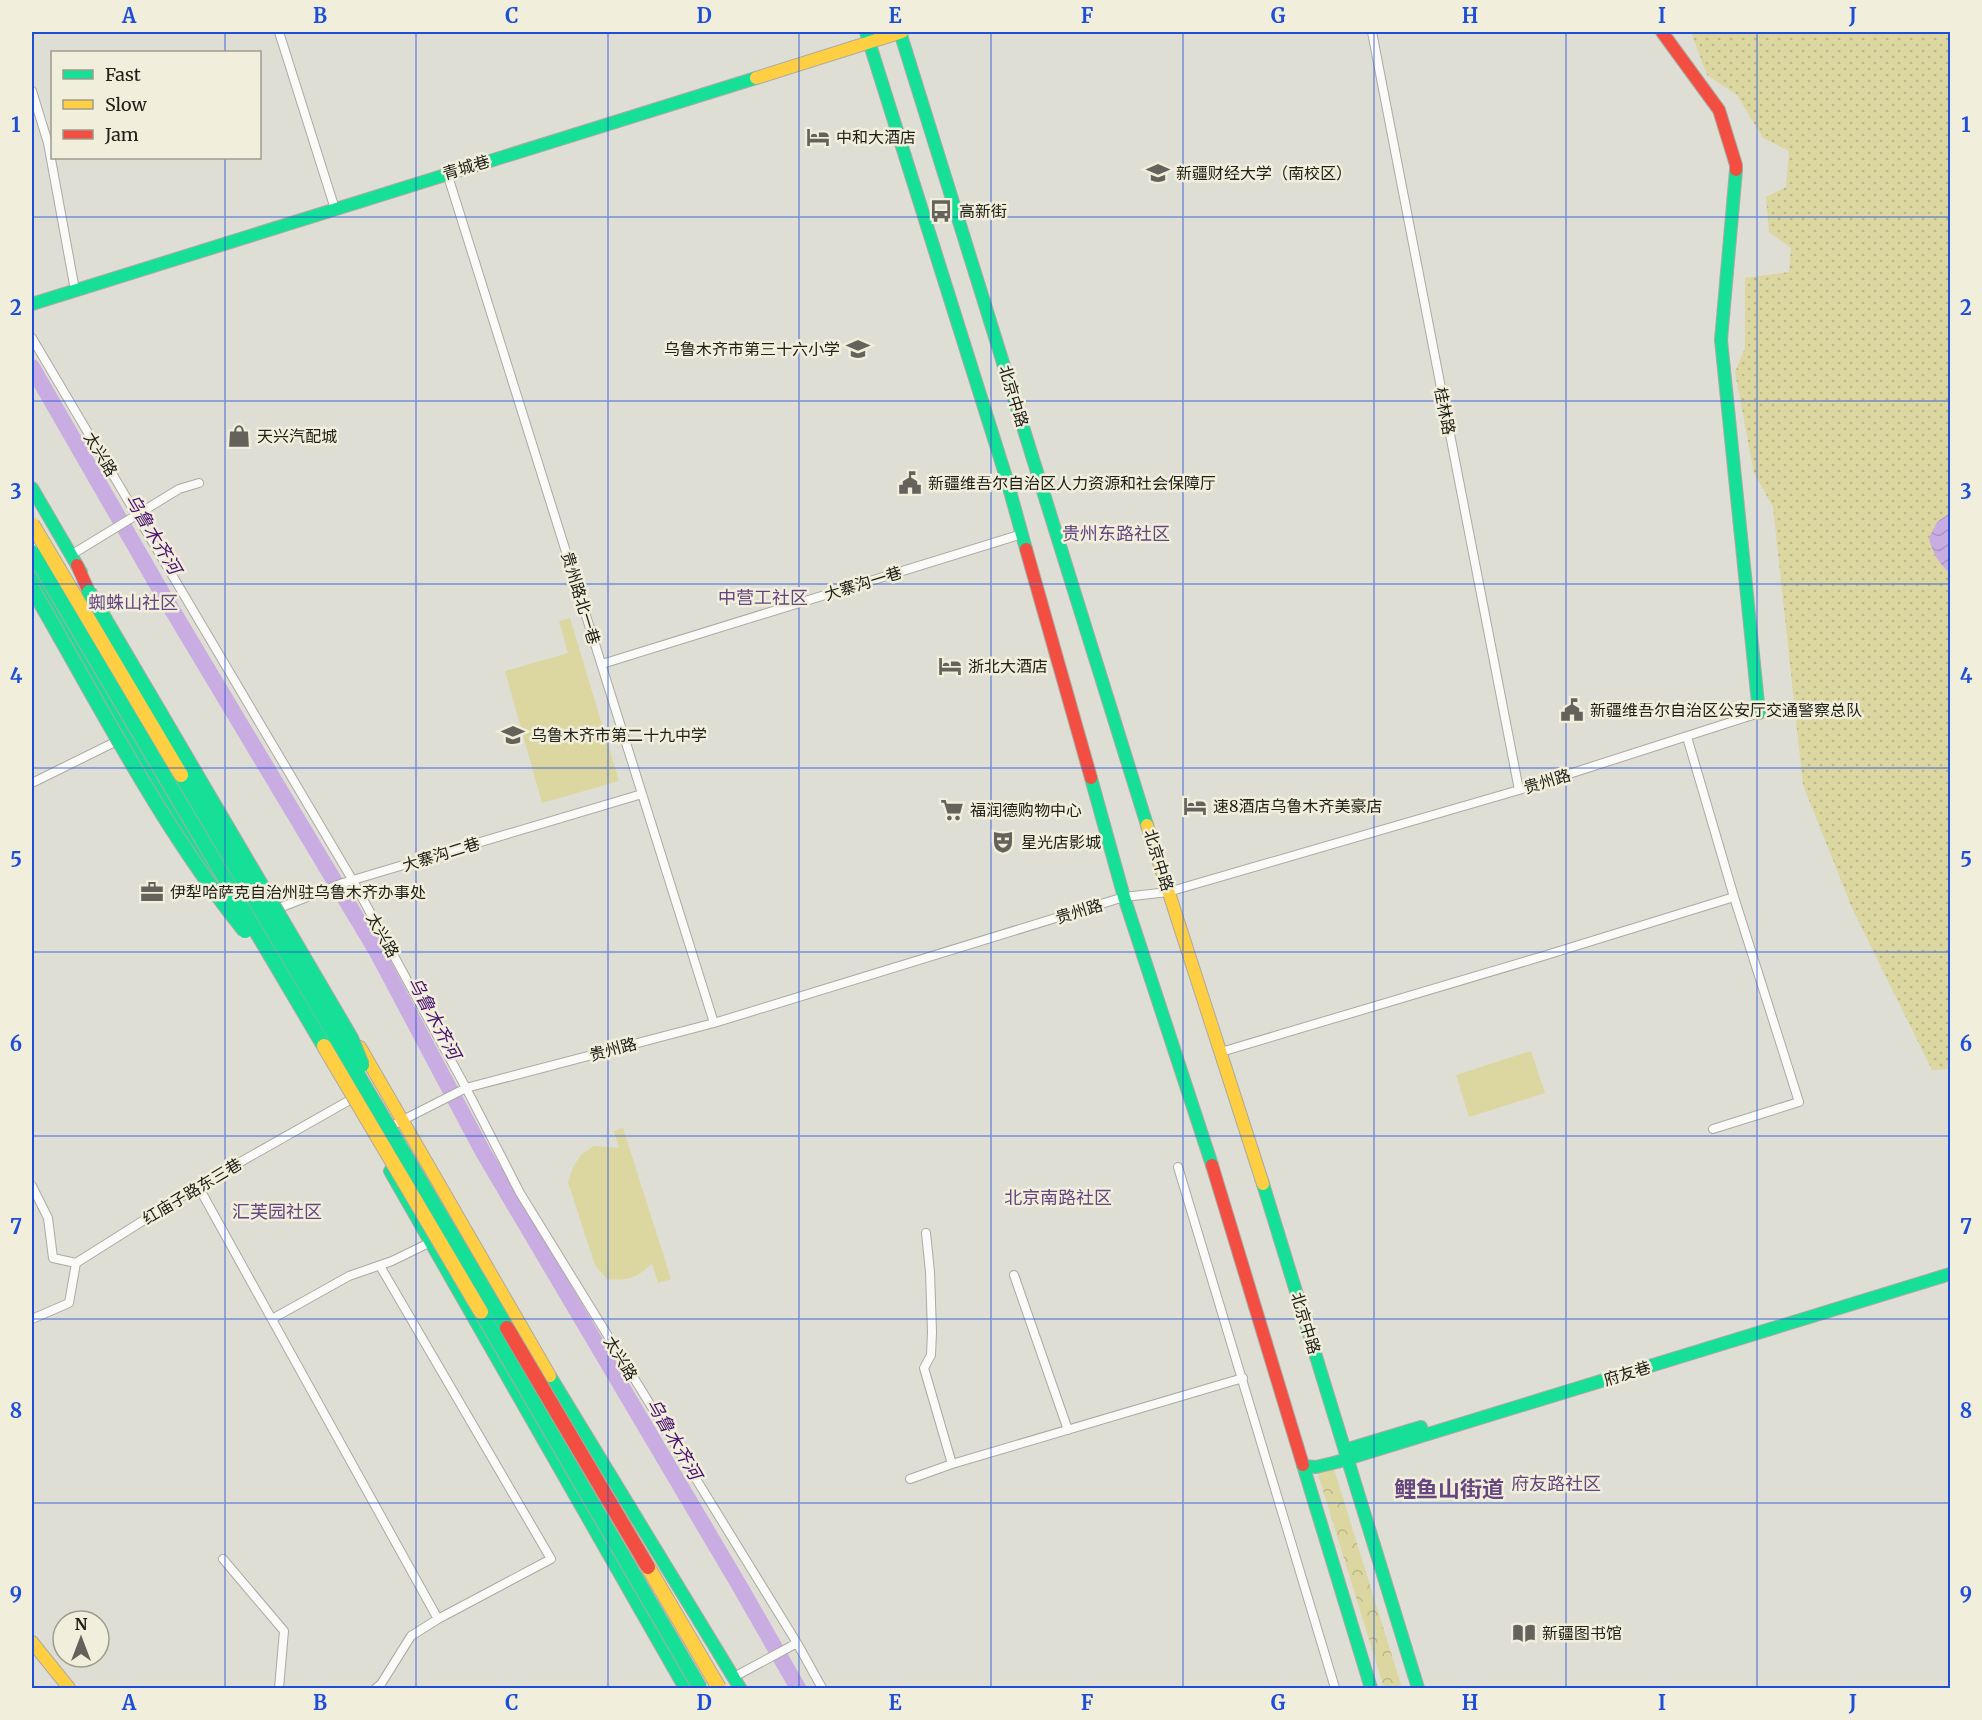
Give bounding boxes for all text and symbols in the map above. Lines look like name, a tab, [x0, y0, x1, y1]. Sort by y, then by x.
text: A	[121, 3, 137, 28]
text: B	[313, 3, 327, 28]
text: C	[505, 3, 519, 28]
text: D	[696, 3, 712, 28]
text: E	[888, 3, 902, 28]
text: F	[1081, 3, 1094, 28]
text: G	[1271, 3, 1286, 28]
text: H	[1462, 3, 1478, 28]
text: I	[1658, 3, 1666, 28]
text: J	[1848, 3, 1857, 28]
legend	[51, 51, 261, 159]
text: Fast	[105, 63, 141, 86]
text: Slow	[105, 93, 148, 116]
text: 1	[11, 112, 21, 137]
text: 1	[1961, 112, 1971, 137]
text: Jam	[104, 123, 139, 146]
hotel icon: 中和大酒店	[805, 124, 831, 150]
place label: 中和大酒店	[836, 127, 916, 147]
street label: 青城巷	[440, 150, 492, 184]
school or university icon: 新疆财经大学（南校区）	[1145, 160, 1171, 186]
place label: 新疆财经大学（南校区）	[1176, 163, 1352, 183]
bus stop icon: 高新街	[928, 198, 954, 224]
place label: 高新街	[959, 201, 1007, 221]
text: 2	[10, 295, 22, 320]
text: 2	[1960, 295, 1972, 320]
school or university icon: 乌鲁木齐市第三十六小学	[845, 336, 871, 362]
place label: 乌鲁木齐市第三十六小学	[664, 339, 840, 359]
street label: 北京中路	[995, 362, 1033, 430]
street label: 桂林路	[1431, 386, 1459, 436]
shop icon: 天兴汽配城	[226, 423, 252, 449]
place label: 天兴汽配城	[257, 426, 337, 446]
street label: 太兴路	[80, 428, 122, 480]
public building icon: 新疆维吾尔自治区人力资源和社会保障厅	[897, 470, 923, 496]
place label: 新疆维吾尔自治区人力资源和社会保障厅	[928, 473, 1216, 493]
text: 3	[10, 479, 22, 504]
text: 3	[1960, 479, 1972, 504]
water label: 乌鲁木齐河	[120, 489, 188, 581]
district label: 贵州东路社区	[1062, 522, 1170, 545]
street label: 贵州路北一巷	[557, 549, 605, 647]
street label: 大寨沟一巷	[822, 562, 904, 604]
district label: 中营工社区	[718, 586, 808, 609]
district label: 蜘蛛山社区	[88, 591, 178, 614]
hotel icon: 浙北大酒店	[937, 653, 963, 679]
place label: 浙北大酒店	[968, 656, 1048, 676]
text: 4	[10, 663, 23, 688]
text: 4	[1960, 663, 1973, 688]
public building icon: 新疆维吾尔自治区公安厅交通警察总队	[1559, 697, 1585, 723]
place label: 新疆维吾尔自治区公安厅交通警察总队	[1590, 700, 1862, 720]
school or university icon: 乌鲁木齐市第二十九中学	[500, 722, 526, 748]
place label: 乌鲁木齐市第二十九中学	[531, 725, 707, 745]
street label: 贵州路	[1521, 764, 1573, 798]
hotel icon: 速8酒店乌鲁木齐美豪店	[1182, 793, 1208, 819]
place label: 速8酒店乌鲁木齐美豪店	[1213, 796, 1383, 816]
supermarket icon: 福润德购物中心	[939, 797, 965, 823]
place label: 福润德购物中心	[970, 800, 1082, 820]
street label: 北京中路	[1140, 826, 1178, 894]
theatre icon: 星光店影城	[990, 829, 1016, 855]
place label: 星光店影城	[1021, 832, 1101, 852]
street label: 大寨沟二巷	[400, 833, 482, 875]
text: 5	[10, 847, 22, 872]
text: 5	[1960, 847, 1972, 872]
office icon: 伊犁哈萨克自治州驻乌鲁木齐办事处	[139, 879, 165, 905]
place label: 伊犁哈萨克自治州驻乌鲁木齐办事处	[170, 882, 426, 902]
street label: 贵州路	[1053, 894, 1105, 928]
street label: 太兴路	[363, 909, 403, 961]
water label: 乌鲁木齐河	[403, 973, 467, 1066]
text: 6	[10, 1031, 22, 1056]
text: 6	[1960, 1031, 1972, 1056]
street label: 贵州路	[587, 1033, 639, 1065]
street label: 红庙子路东三巷	[139, 1154, 245, 1228]
district label: 北京南路社区	[1004, 1186, 1112, 1209]
district label: 汇芙园社区	[232, 1200, 322, 1223]
text: 7	[10, 1214, 22, 1239]
text: 7	[1960, 1214, 1972, 1239]
street label: 北京中路	[1287, 1289, 1325, 1357]
street label: 太兴路	[600, 1332, 642, 1384]
street label: 府友巷	[1601, 1356, 1653, 1390]
water label: 乌鲁木齐河	[642, 1394, 708, 1486]
text: 8	[10, 1398, 22, 1423]
text: 8	[1960, 1398, 1972, 1423]
district label: 府友路社区	[1511, 1472, 1601, 1495]
district label: 鲤鱼山街道	[1394, 1475, 1504, 1503]
text: 9	[10, 1582, 22, 1607]
text: 9	[1960, 1582, 1972, 1607]
north arrow	[51, 1609, 111, 1669]
text: N	[75, 1614, 88, 1634]
library icon: 新疆图书馆	[1511, 1620, 1537, 1646]
place label: 新疆图书馆	[1542, 1623, 1622, 1643]
text: A	[121, 1690, 137, 1715]
text: B	[313, 1690, 327, 1715]
text: C	[505, 1690, 519, 1715]
text: D	[696, 1690, 712, 1715]
text: E	[888, 1690, 902, 1715]
text: F	[1081, 1690, 1094, 1715]
text: G	[1271, 1690, 1286, 1715]
text: H	[1462, 1690, 1478, 1715]
text: I	[1658, 1690, 1666, 1715]
text: J	[1848, 1690, 1857, 1715]

